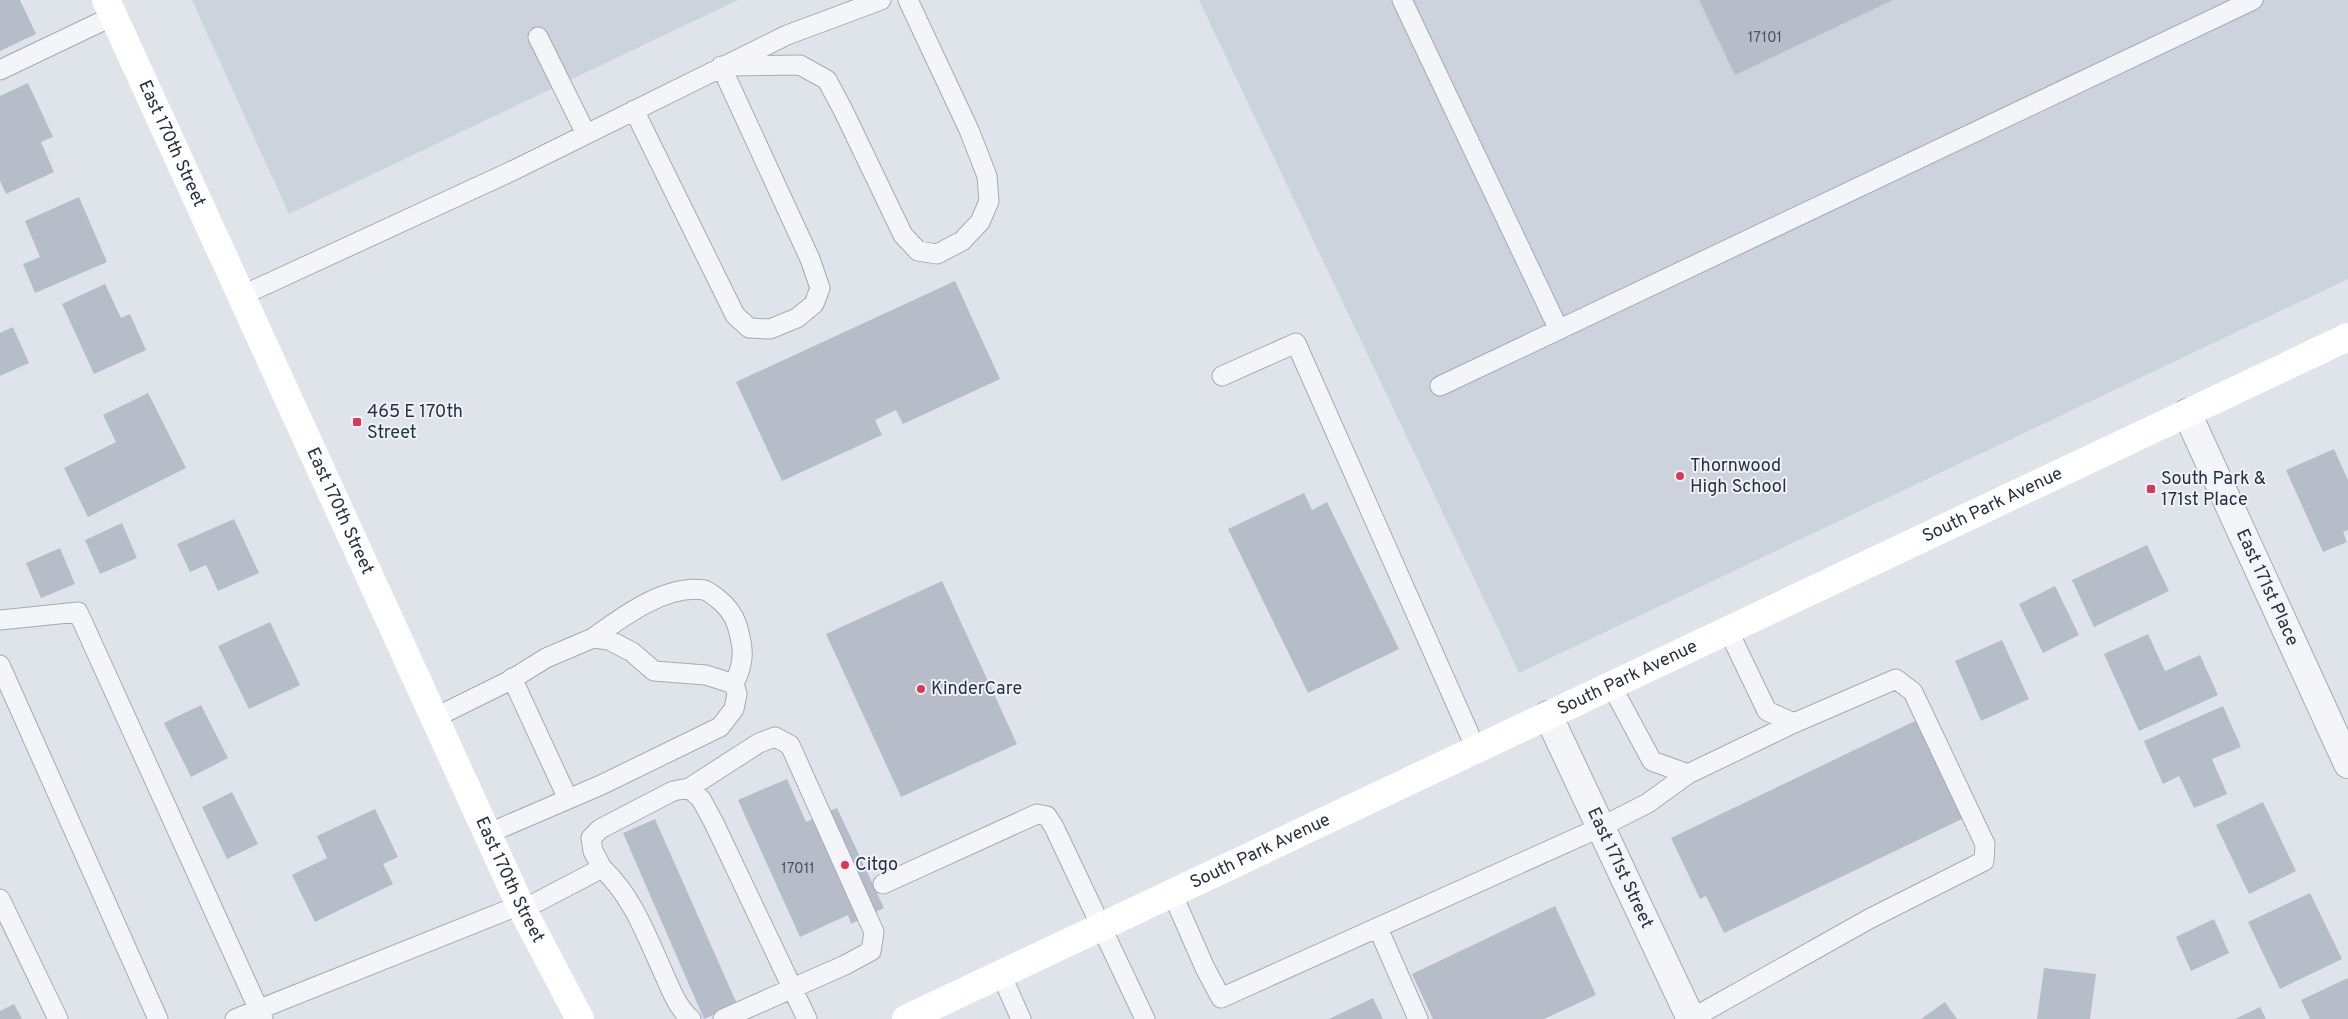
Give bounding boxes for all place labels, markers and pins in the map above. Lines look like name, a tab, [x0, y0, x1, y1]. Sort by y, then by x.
place label: 465 E 170th Street	[367, 401, 463, 445]
marker: 465 E 170th Street	[351, 416, 363, 428]
place label: Thornwood High School	[1690, 455, 1787, 499]
place label: South Park & 171st Place	[2161, 468, 2266, 512]
marker: Thornwood High School	[1674, 470, 1686, 482]
marker: South Park & 171st Place	[2145, 483, 2157, 495]
place label: KinderCare	[931, 678, 1022, 701]
marker: KinderCare	[915, 683, 927, 695]
place label: Citgo	[855, 854, 898, 877]
marker: Citgo	[839, 859, 851, 871]

